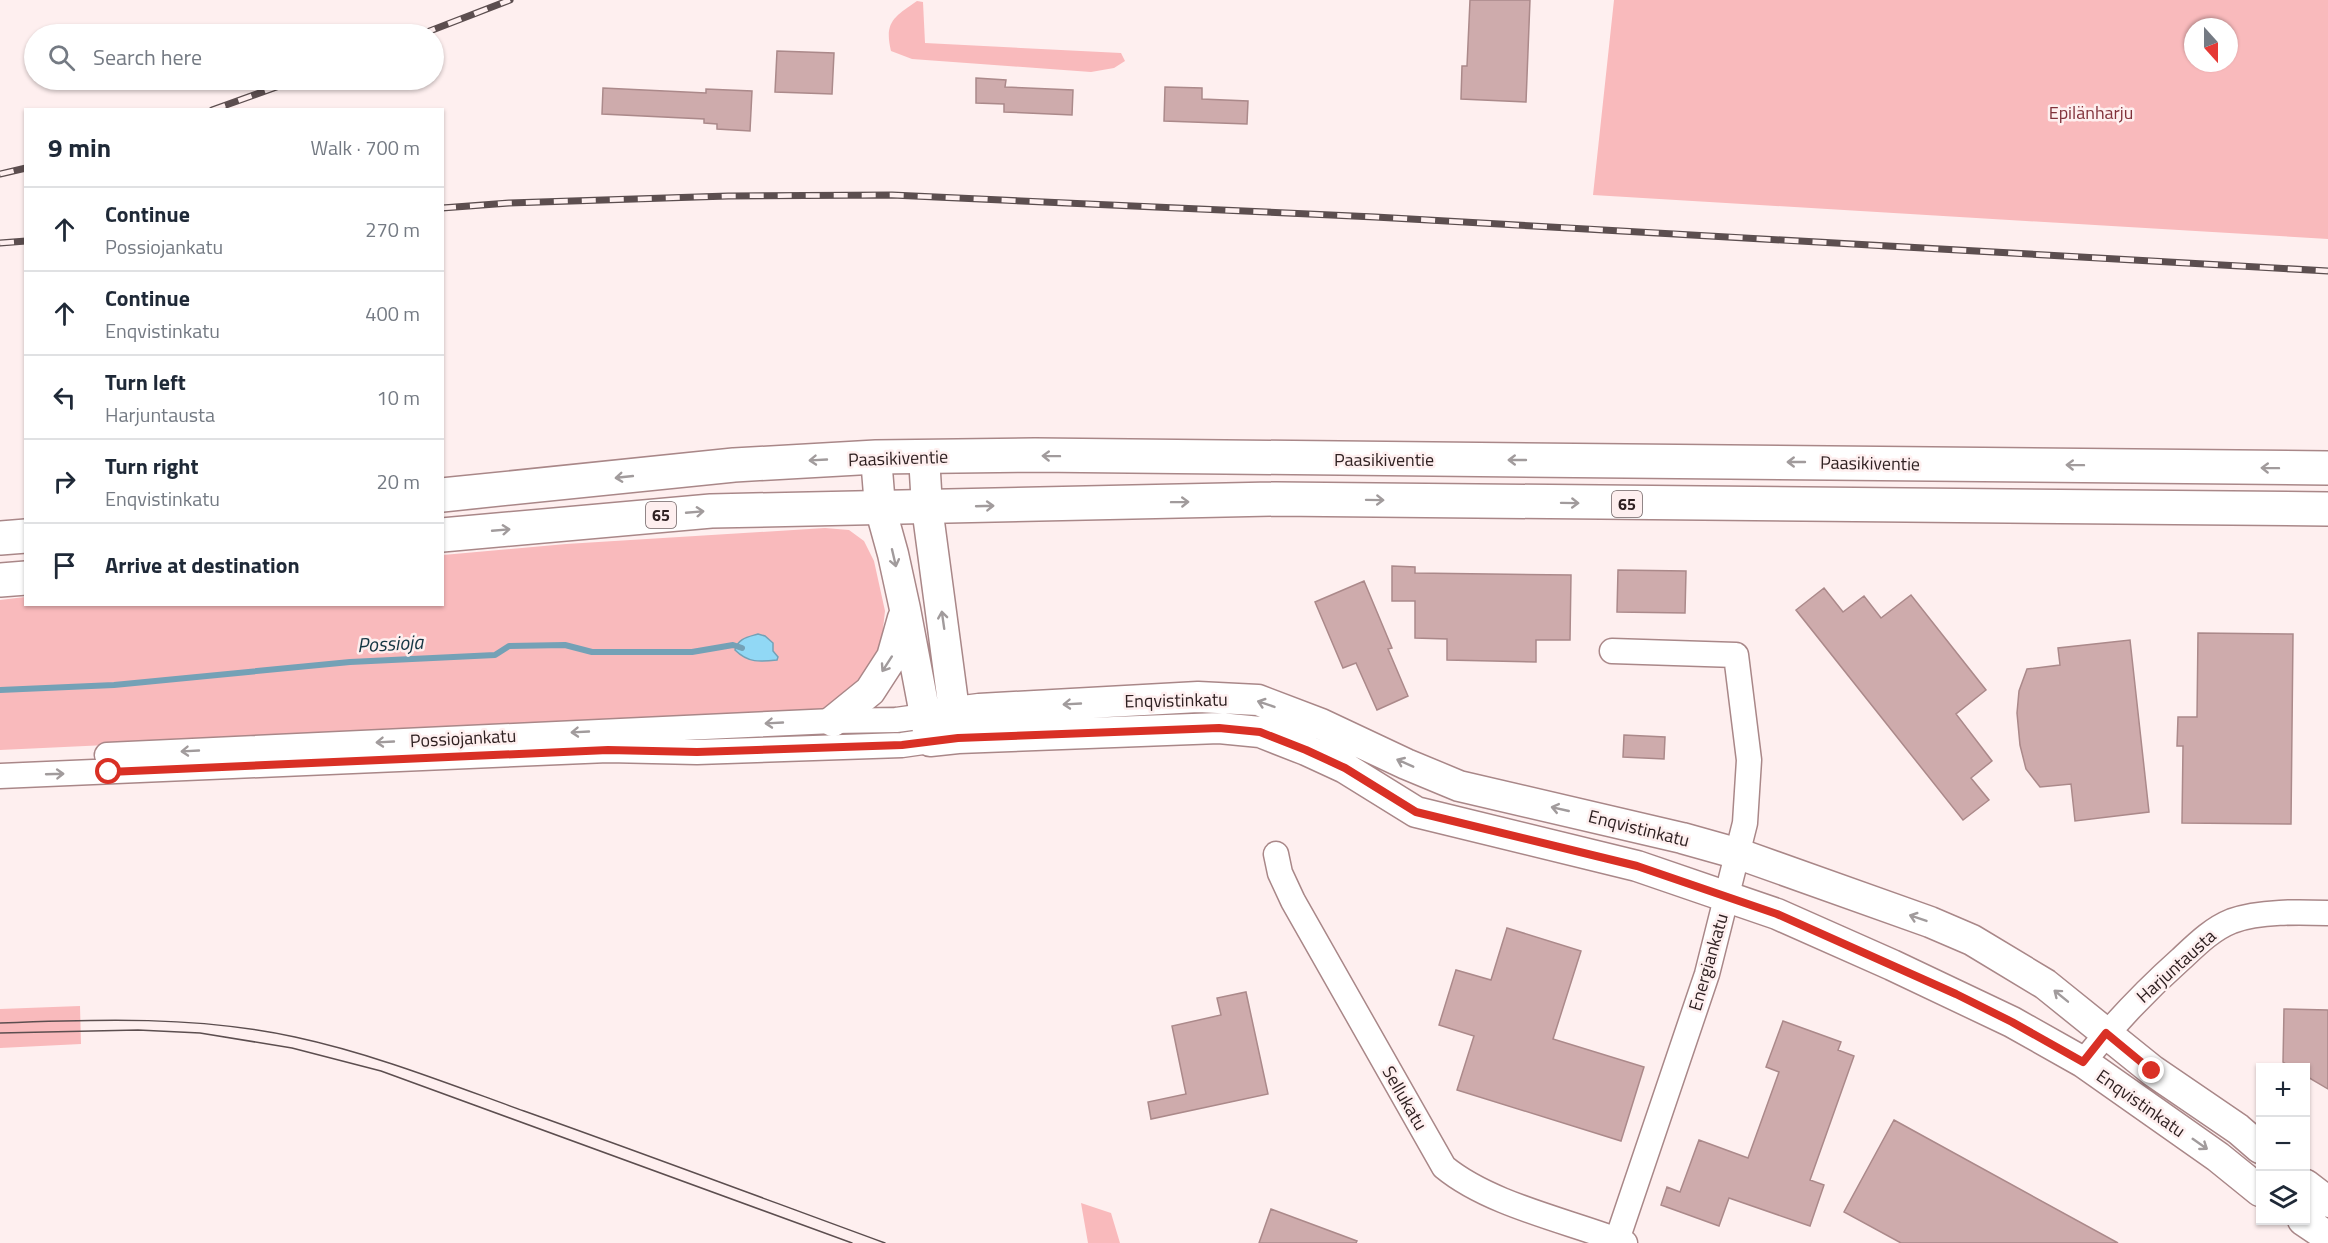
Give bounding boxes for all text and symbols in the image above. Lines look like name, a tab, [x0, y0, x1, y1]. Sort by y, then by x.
north arrow	[2184, 18, 2238, 72]
search box	[24, 24, 444, 90]
text: Search here	[93, 40, 202, 74]
icon: search	[45, 41, 78, 74]
park label: Epilänharju	[2049, 99, 2133, 126]
text: 9 min	[48, 128, 111, 167]
text: Walk · 700 m	[311, 132, 420, 163]
text: Continue	[105, 197, 190, 231]
icon: ahead	[48, 213, 81, 246]
text: 270 m	[365, 214, 420, 245]
text: Possiojankatu	[105, 231, 223, 262]
text: Continue	[105, 281, 190, 315]
icon: ahead	[48, 297, 81, 330]
text: 400 m	[365, 298, 420, 329]
text: Enqvistinkatu	[105, 315, 220, 346]
text: Turn left	[105, 365, 186, 399]
icon: left	[48, 381, 81, 414]
text: 10 m	[376, 382, 420, 413]
text: Harjuntausta	[105, 399, 215, 430]
street label: Paasikiventie	[848, 443, 948, 473]
street label: Paasikiventie	[1334, 446, 1434, 473]
text: Turn right	[105, 449, 199, 483]
street label: Paasikiventie	[1820, 449, 1920, 477]
one-way arrow	[1041, 450, 1061, 461]
one-way arrow	[1507, 454, 1527, 466]
one-way arrow	[808, 455, 828, 466]
one-way arrow	[1786, 456, 1806, 468]
one-way arrow	[2065, 460, 2085, 471]
one-way arrow	[2260, 462, 2280, 474]
icon: right	[48, 465, 81, 498]
text: 20 m	[376, 466, 420, 497]
one-way arrow	[614, 471, 634, 482]
text: Enqvistinkatu	[105, 483, 220, 514]
road number: 65	[1612, 491, 1642, 517]
one-way arrow	[1365, 495, 1385, 506]
one-way arrow	[1170, 496, 1190, 507]
one-way arrow	[1560, 497, 1580, 509]
one-way arrow	[975, 500, 995, 511]
road number: 65	[646, 502, 676, 528]
one-way arrow	[685, 506, 704, 517]
one-way arrow	[490, 524, 510, 535]
text: Arrive at destination	[105, 548, 300, 582]
one-way arrow	[888, 548, 900, 567]
icon: arrive	[48, 549, 81, 582]
one-way arrow	[937, 611, 948, 631]
water label: Possioja	[356, 626, 425, 660]
one-way arrow	[881, 656, 893, 672]
street label: Enqvistinkatu	[1124, 686, 1228, 714]
one-way arrow	[1257, 697, 1276, 708]
one-way arrow	[1062, 698, 1082, 709]
one-way arrow	[765, 718, 785, 729]
street label: Possiojankatu	[409, 722, 517, 754]
one-way arrow	[570, 727, 590, 738]
one-way arrow	[375, 736, 395, 747]
one-way arrow	[181, 746, 201, 757]
one-way arrow	[1396, 757, 1414, 768]
route start	[95, 758, 121, 784]
one-way arrow	[44, 768, 64, 779]
one-way arrow	[1551, 802, 1570, 814]
street label: Enqvistinkatu	[1586, 802, 1692, 854]
street label: Energiankatu	[1681, 910, 1735, 1014]
one-way arrow	[1909, 911, 1928, 922]
street label: Harjuntausta	[2130, 923, 2222, 1009]
one-way arrow	[2053, 990, 2069, 1003]
route end	[2138, 1057, 2164, 1083]
street label: Sellukatu	[1376, 1061, 1434, 1135]
street label: Enqvistinkatu	[2091, 1062, 2191, 1144]
map controls	[2256, 1063, 2310, 1225]
button: +	[2256, 1063, 2310, 1117]
button: −	[2256, 1117, 2310, 1171]
one-way arrow	[2191, 1138, 2207, 1150]
button: layers	[2256, 1171, 2310, 1225]

